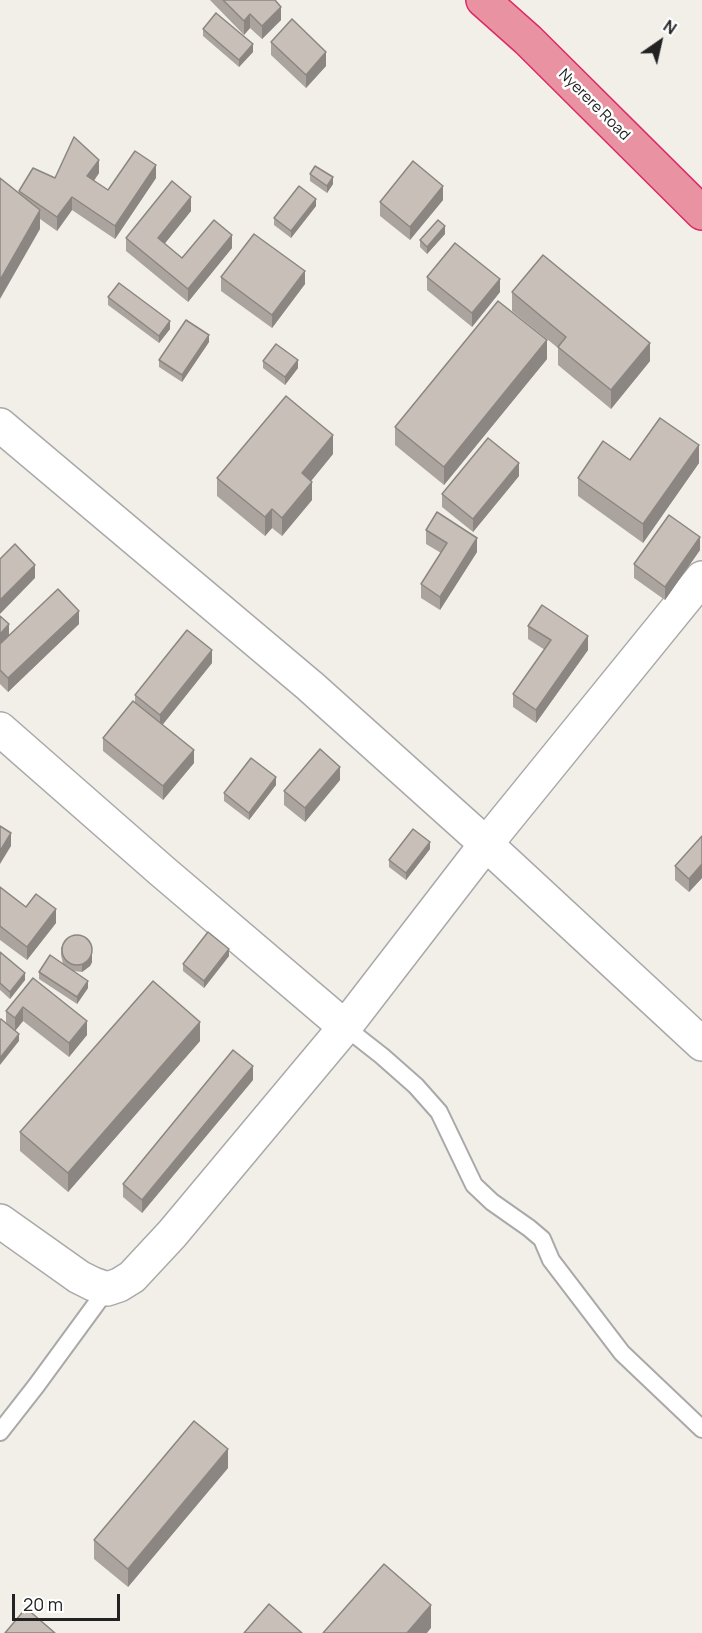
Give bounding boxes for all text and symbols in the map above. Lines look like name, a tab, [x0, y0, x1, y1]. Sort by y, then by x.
north arrow	[630, 12, 690, 72]
text: N	[659, 15, 681, 39]
street label: Nyerere Road	[555, 66, 633, 144]
scale bar	[15, 1582, 123, 1620]
text: 20 m	[23, 1592, 63, 1616]

